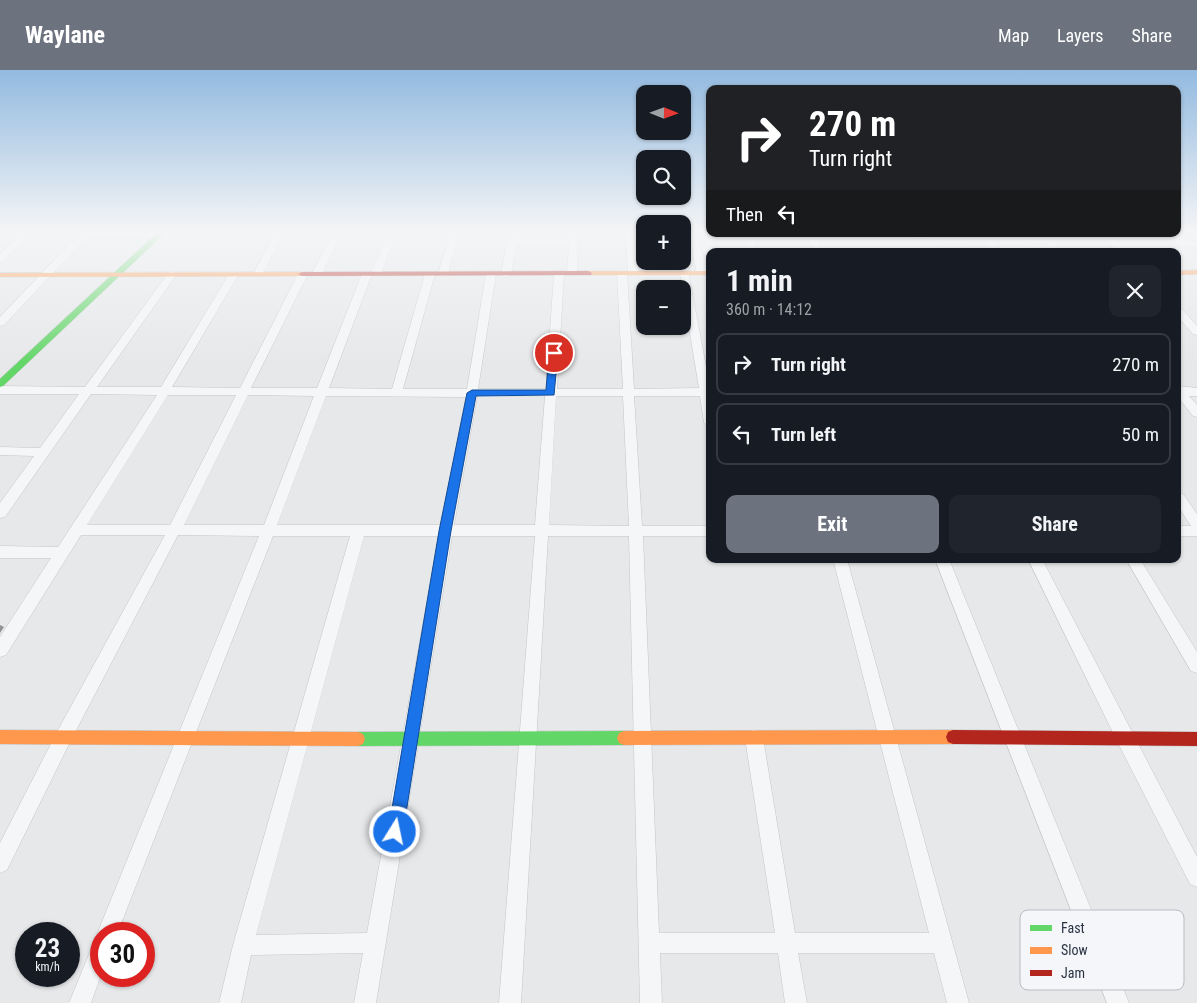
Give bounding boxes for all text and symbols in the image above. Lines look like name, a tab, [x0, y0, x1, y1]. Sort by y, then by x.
text: Waylane	[25, 21, 105, 49]
text: Map	[998, 25, 1029, 46]
text: Layers	[1057, 25, 1104, 46]
text: Share	[1132, 25, 1172, 46]
north arrow	[636, 85, 691, 140]
map controls	[636, 85, 691, 335]
text: 270 m	[809, 104, 896, 145]
icon: right	[726, 105, 791, 170]
text: Turn right	[809, 146, 892, 171]
button: search	[636, 150, 691, 205]
icon: left	[773, 200, 801, 228]
text: Then	[726, 203, 763, 226]
button: +	[636, 215, 691, 270]
text: 1 min	[726, 263, 793, 298]
button: close	[1109, 265, 1161, 317]
button: −	[636, 280, 691, 335]
text: 360 m · 14:12	[726, 300, 812, 319]
pin	[533, 332, 575, 374]
icon: arrive	[540, 339, 568, 367]
icon: right	[728, 350, 756, 378]
text: Turn right	[771, 353, 846, 376]
text: 270 m	[1112, 353, 1159, 376]
icon: left	[728, 420, 756, 448]
text: Turn left	[771, 423, 836, 446]
text: 50 m	[1122, 423, 1159, 446]
button: Exit	[726, 495, 939, 553]
button: Share	[949, 495, 1161, 553]
position arrow	[368, 805, 420, 857]
legend	[1020, 910, 1184, 990]
text: Fast	[1061, 920, 1085, 936]
speed limit sign: 30	[90, 922, 155, 987]
text: 23	[35, 934, 60, 963]
text: Slow	[1061, 942, 1088, 958]
text: km/h	[35, 960, 60, 974]
text: Jam	[1061, 965, 1085, 981]

